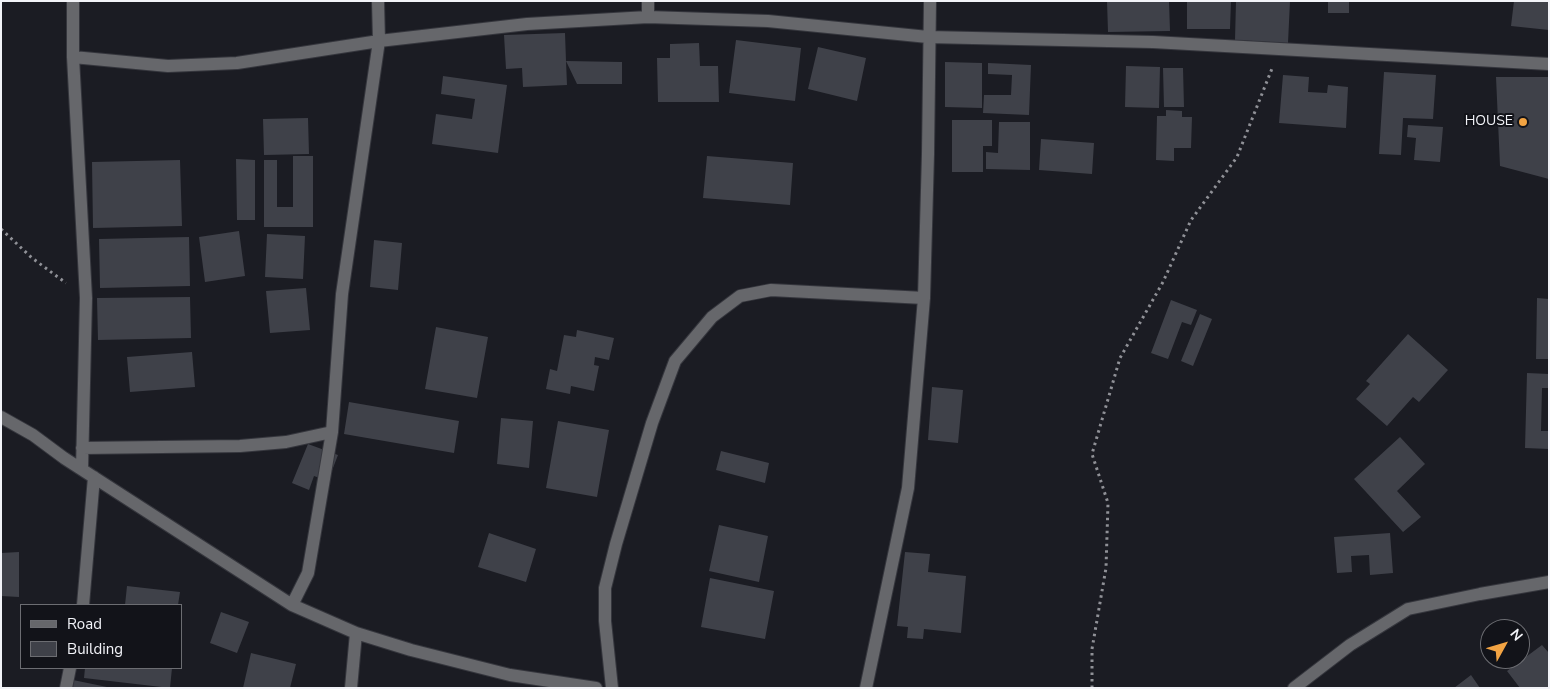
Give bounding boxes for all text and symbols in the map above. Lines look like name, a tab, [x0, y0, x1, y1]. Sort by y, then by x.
place label: HOUSE	[1465, 114, 1513, 130]
marker: HOUSE	[1517, 116, 1529, 128]
legend	[20, 604, 182, 669]
text: Road	[67, 614, 102, 634]
north arrow	[1480, 619, 1530, 669]
text: N	[1506, 625, 1527, 645]
text: Building	[67, 639, 123, 659]

